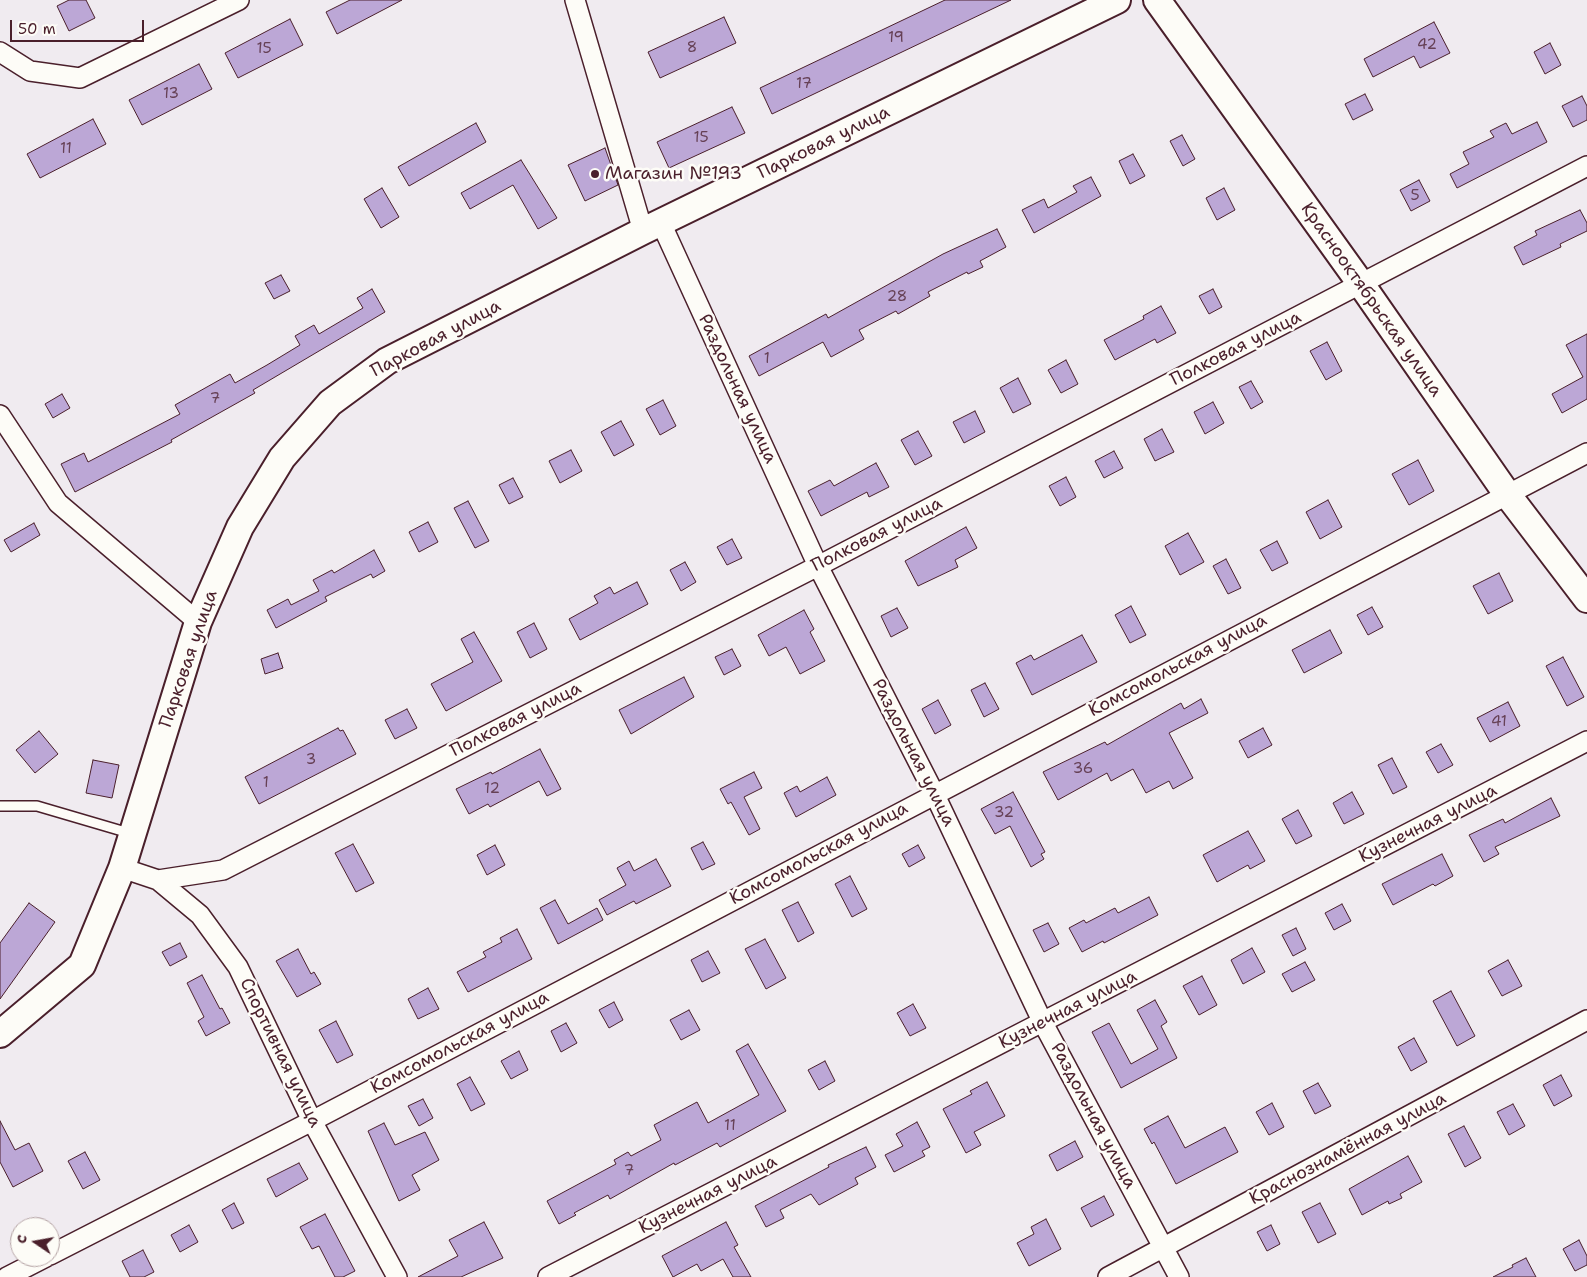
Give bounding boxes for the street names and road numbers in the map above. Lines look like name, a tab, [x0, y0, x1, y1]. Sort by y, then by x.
street label: Парковая улица	[754, 102, 894, 184]
street label: Краснооктябрьская улица	[1296, 199, 1446, 401]
street label: Парковая улица	[367, 296, 505, 382]
street label: Полковая улица	[1167, 307, 1305, 391]
street label: Раздольная улица	[693, 311, 781, 467]
street label: Полковая улица	[808, 493, 946, 577]
street label: Парковая улица	[155, 587, 223, 731]
street label: Комсомольская улица	[1085, 610, 1271, 722]
street label: Раздольная улица	[867, 676, 959, 830]
street label: Полковая улица	[447, 678, 585, 762]
street label: Кузнечная улица	[1355, 780, 1501, 868]
street label: Комсомольская улица	[726, 798, 912, 910]
street label: Кузнечная улица	[995, 966, 1141, 1054]
street label: Спортивная улица	[234, 975, 326, 1131]
street label: Комсомольская улица	[367, 987, 553, 1099]
street label: Раздольная улица	[1045, 1039, 1141, 1193]
street label: Краснознамённая улица	[1246, 1088, 1450, 1210]
street label: Кузнечная улица	[635, 1151, 781, 1239]

